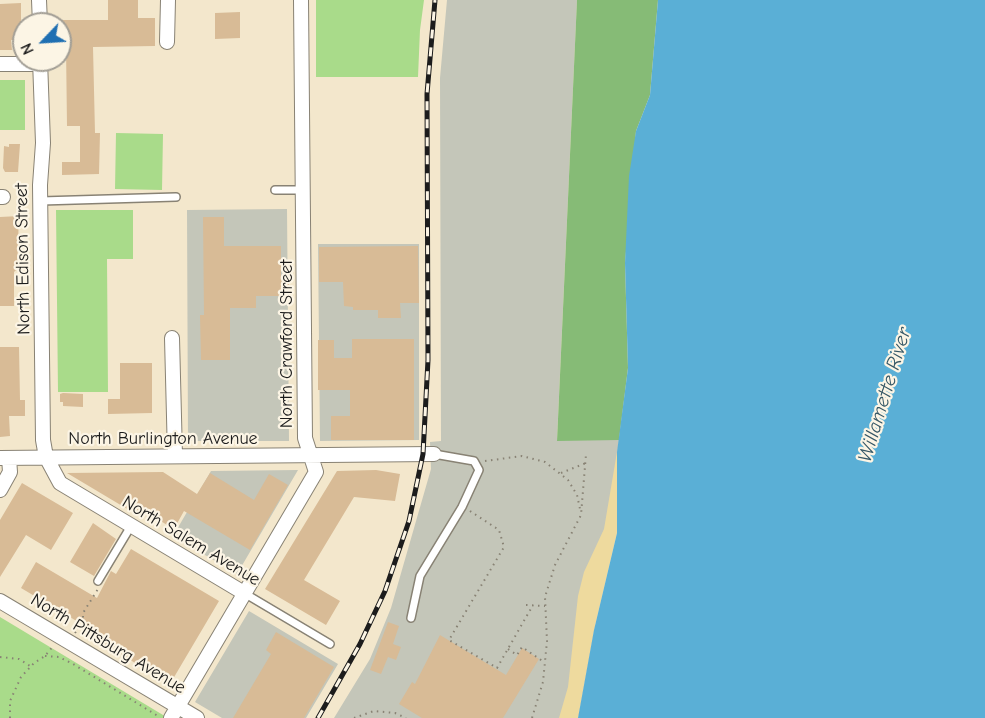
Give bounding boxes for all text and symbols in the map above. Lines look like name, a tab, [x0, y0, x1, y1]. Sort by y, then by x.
north arrow	[12, 12, 72, 72]
text: N	[17, 40, 38, 57]
street label: North Edison Street	[11, 183, 35, 335]
street label: North Crawford Street	[276, 260, 298, 428]
water label: Willamette River	[853, 325, 917, 465]
street label: North Burlington Avenue	[68, 428, 258, 450]
street label: North Salem Avenue	[118, 491, 264, 591]
street label: North Pittsburg Avenue	[27, 589, 189, 699]

